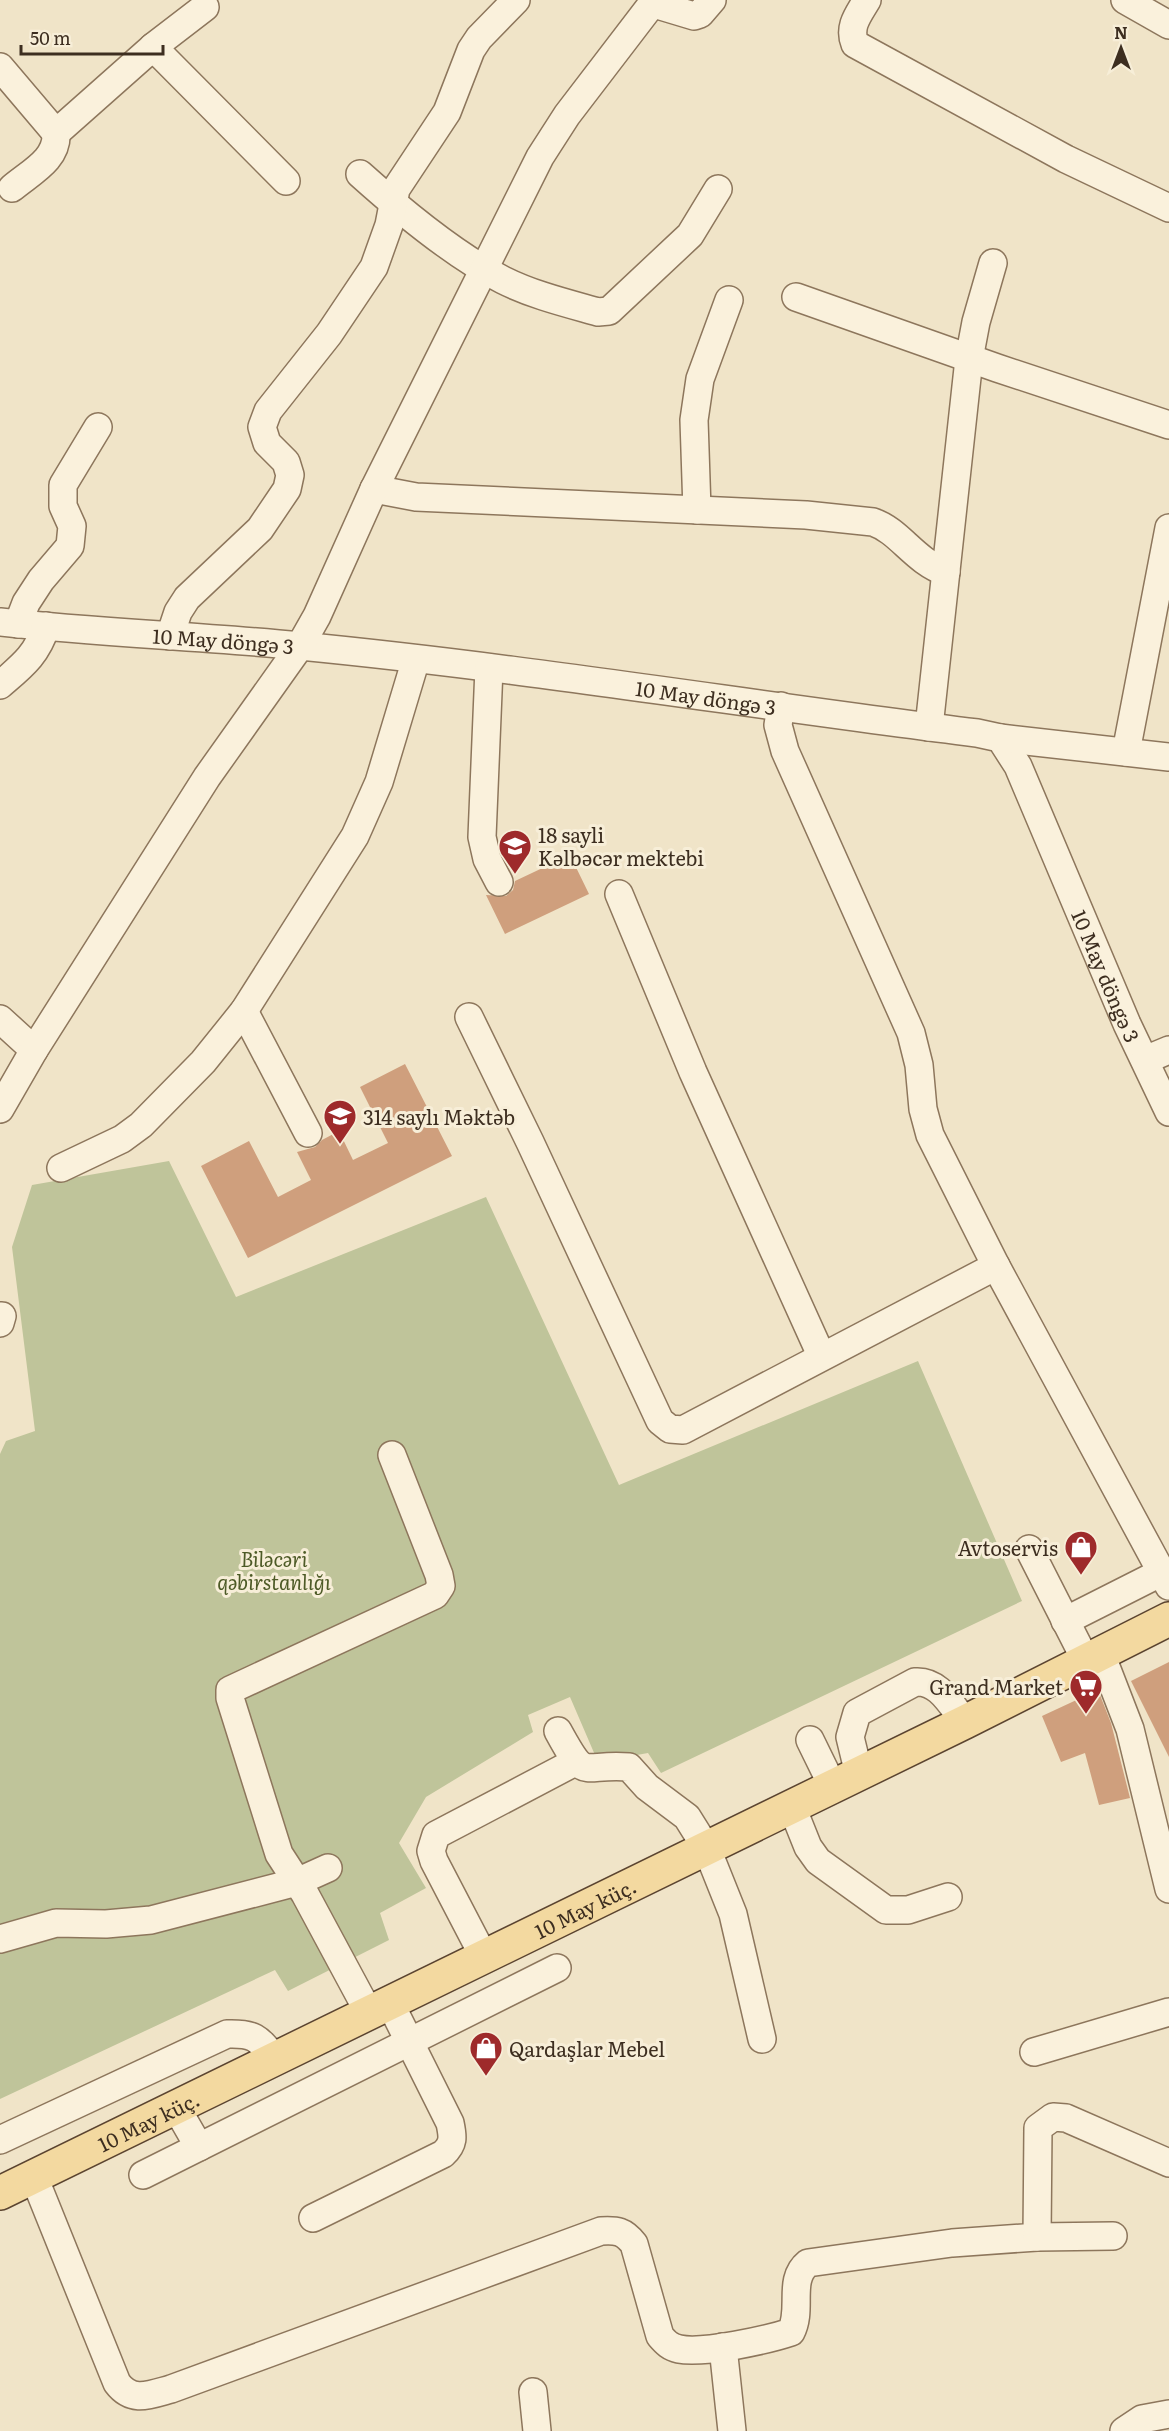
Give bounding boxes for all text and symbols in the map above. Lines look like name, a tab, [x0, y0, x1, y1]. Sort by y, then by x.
scale bar	[21, 18, 164, 56]
north arrow	[1091, 18, 1151, 78]
text: N	[1114, 20, 1128, 44]
text: 50 m	[30, 24, 71, 51]
street label: 10 May döngə 3	[152, 620, 295, 660]
street label: 10 May döngə 3	[634, 672, 778, 721]
place label: 18 sayli Kəlbəcər mektebi	[538, 819, 704, 872]
school or university icon: 18 sayli Kəlbəcər mektebi	[497, 828, 533, 875]
street label: 10 May döngə 3	[1065, 905, 1148, 1047]
school or university icon: 314 saylı Məktəb	[322, 1098, 358, 1145]
place label: 314 saylı Məktəb	[363, 1101, 515, 1131]
shop icon: Avtoservis	[1063, 1529, 1099, 1576]
place label: Avtoservis	[958, 1532, 1058, 1562]
park label: Biləcəri qəbirstanlığı	[217, 1543, 331, 1596]
supermarket icon: Grand Market	[1068, 1668, 1104, 1715]
place label: Grand Market	[929, 1671, 1063, 1701]
street label: 10 May küç.	[529, 1870, 641, 1945]
shop icon: Qardaşlar Mebel	[468, 2030, 504, 2077]
place label: Qardaşlar Mebel	[509, 2033, 665, 2063]
street label: 10 May küç.	[92, 2083, 204, 2158]

